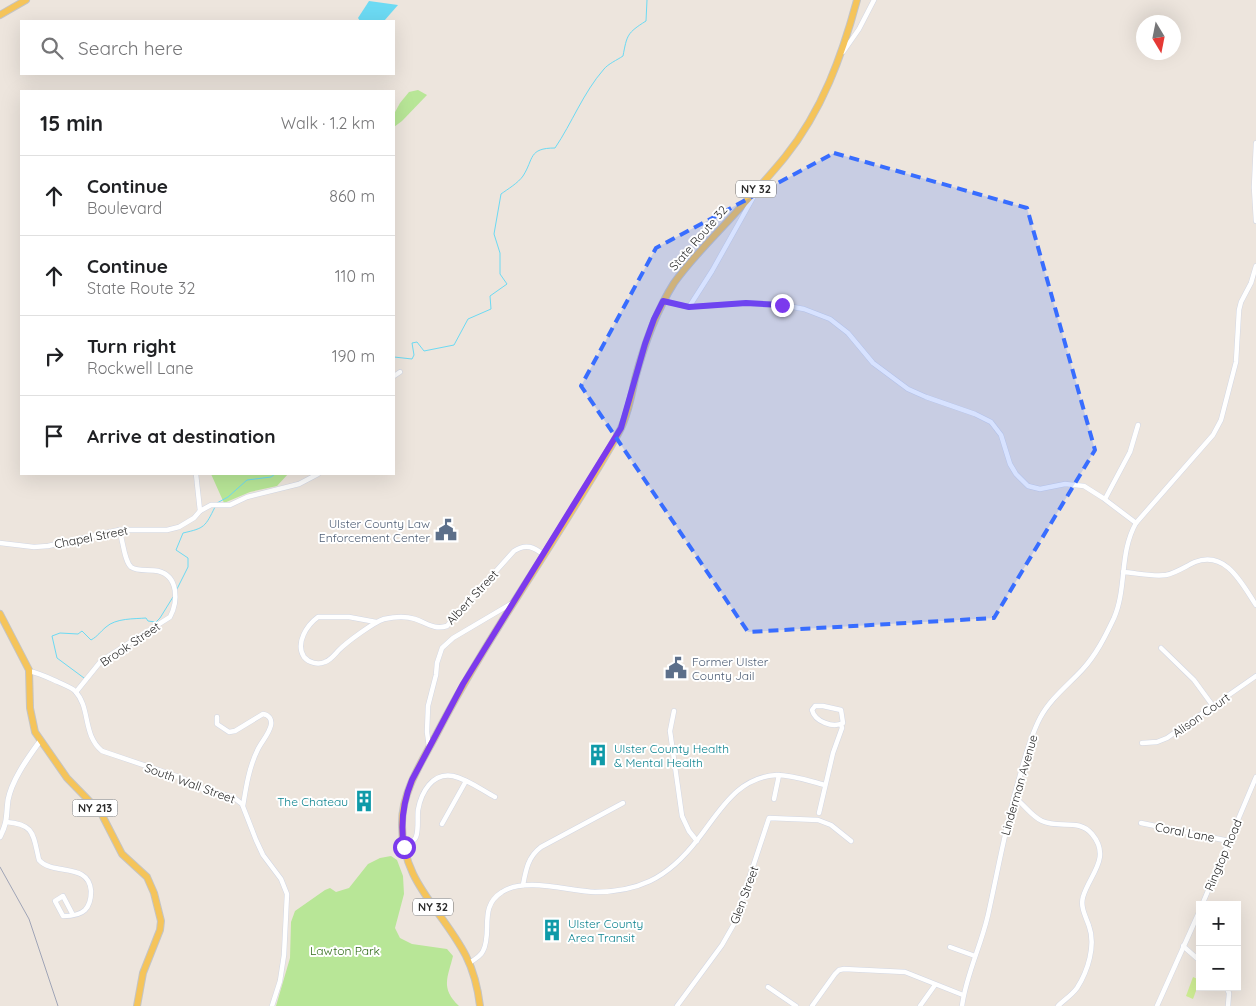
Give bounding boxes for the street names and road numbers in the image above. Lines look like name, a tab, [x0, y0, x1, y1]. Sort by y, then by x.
road number: NY 32	[736, 180, 776, 198]
street label: State Route 32	[666, 202, 731, 274]
street label: Chapel Street	[53, 523, 129, 551]
street label: Albert Street	[443, 567, 501, 627]
street label: Brook Street	[97, 618, 163, 670]
street label: Alison Court	[1169, 690, 1233, 740]
street label: Linderman Avenue	[997, 733, 1041, 837]
street label: South Wall Street	[143, 760, 237, 806]
road number: NY 213	[72, 800, 118, 816]
street label: Ringtop Road	[1201, 817, 1245, 893]
street label: Coral Lane	[1154, 819, 1216, 845]
street label: Glen Street	[727, 864, 761, 926]
road number: NY 32	[413, 899, 453, 916]

